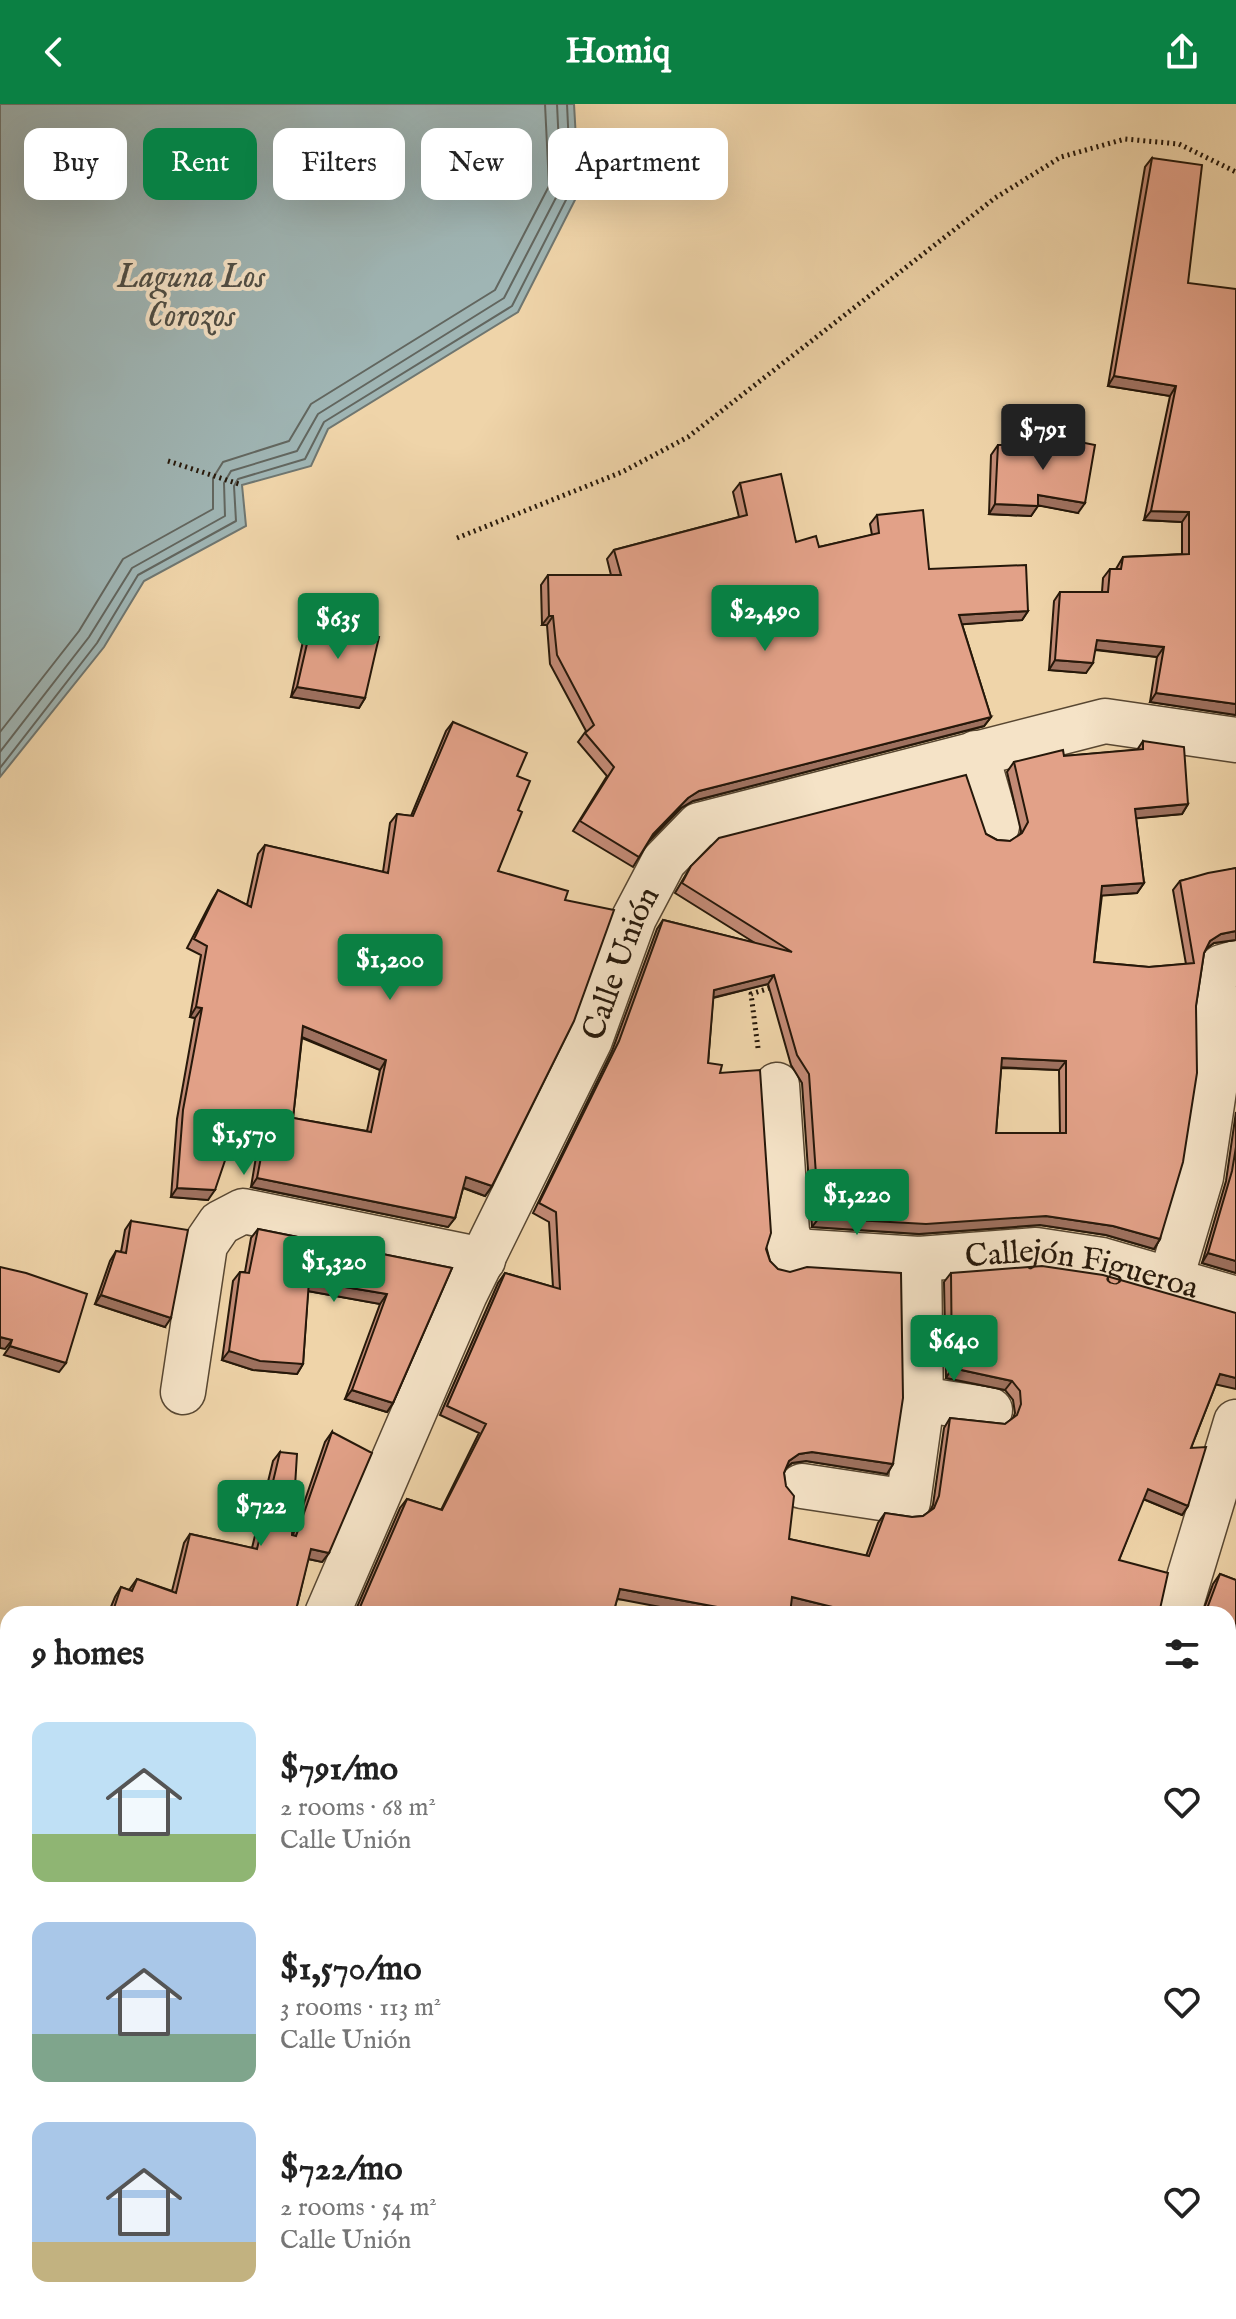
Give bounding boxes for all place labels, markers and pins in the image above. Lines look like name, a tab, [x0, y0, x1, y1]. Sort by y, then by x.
pin: $791	[996, 404, 1090, 472]
pin: $2,490	[700, 585, 830, 653]
pin: $635	[291, 593, 385, 661]
pin: $1,200	[325, 934, 455, 1002]
pin: $1,570	[179, 1109, 309, 1177]
pin: $1,220	[792, 1169, 922, 1237]
pin: $1,320	[269, 1236, 399, 1304]
pin: $640	[907, 1315, 1001, 1383]
pin: $722	[214, 1480, 308, 1548]

